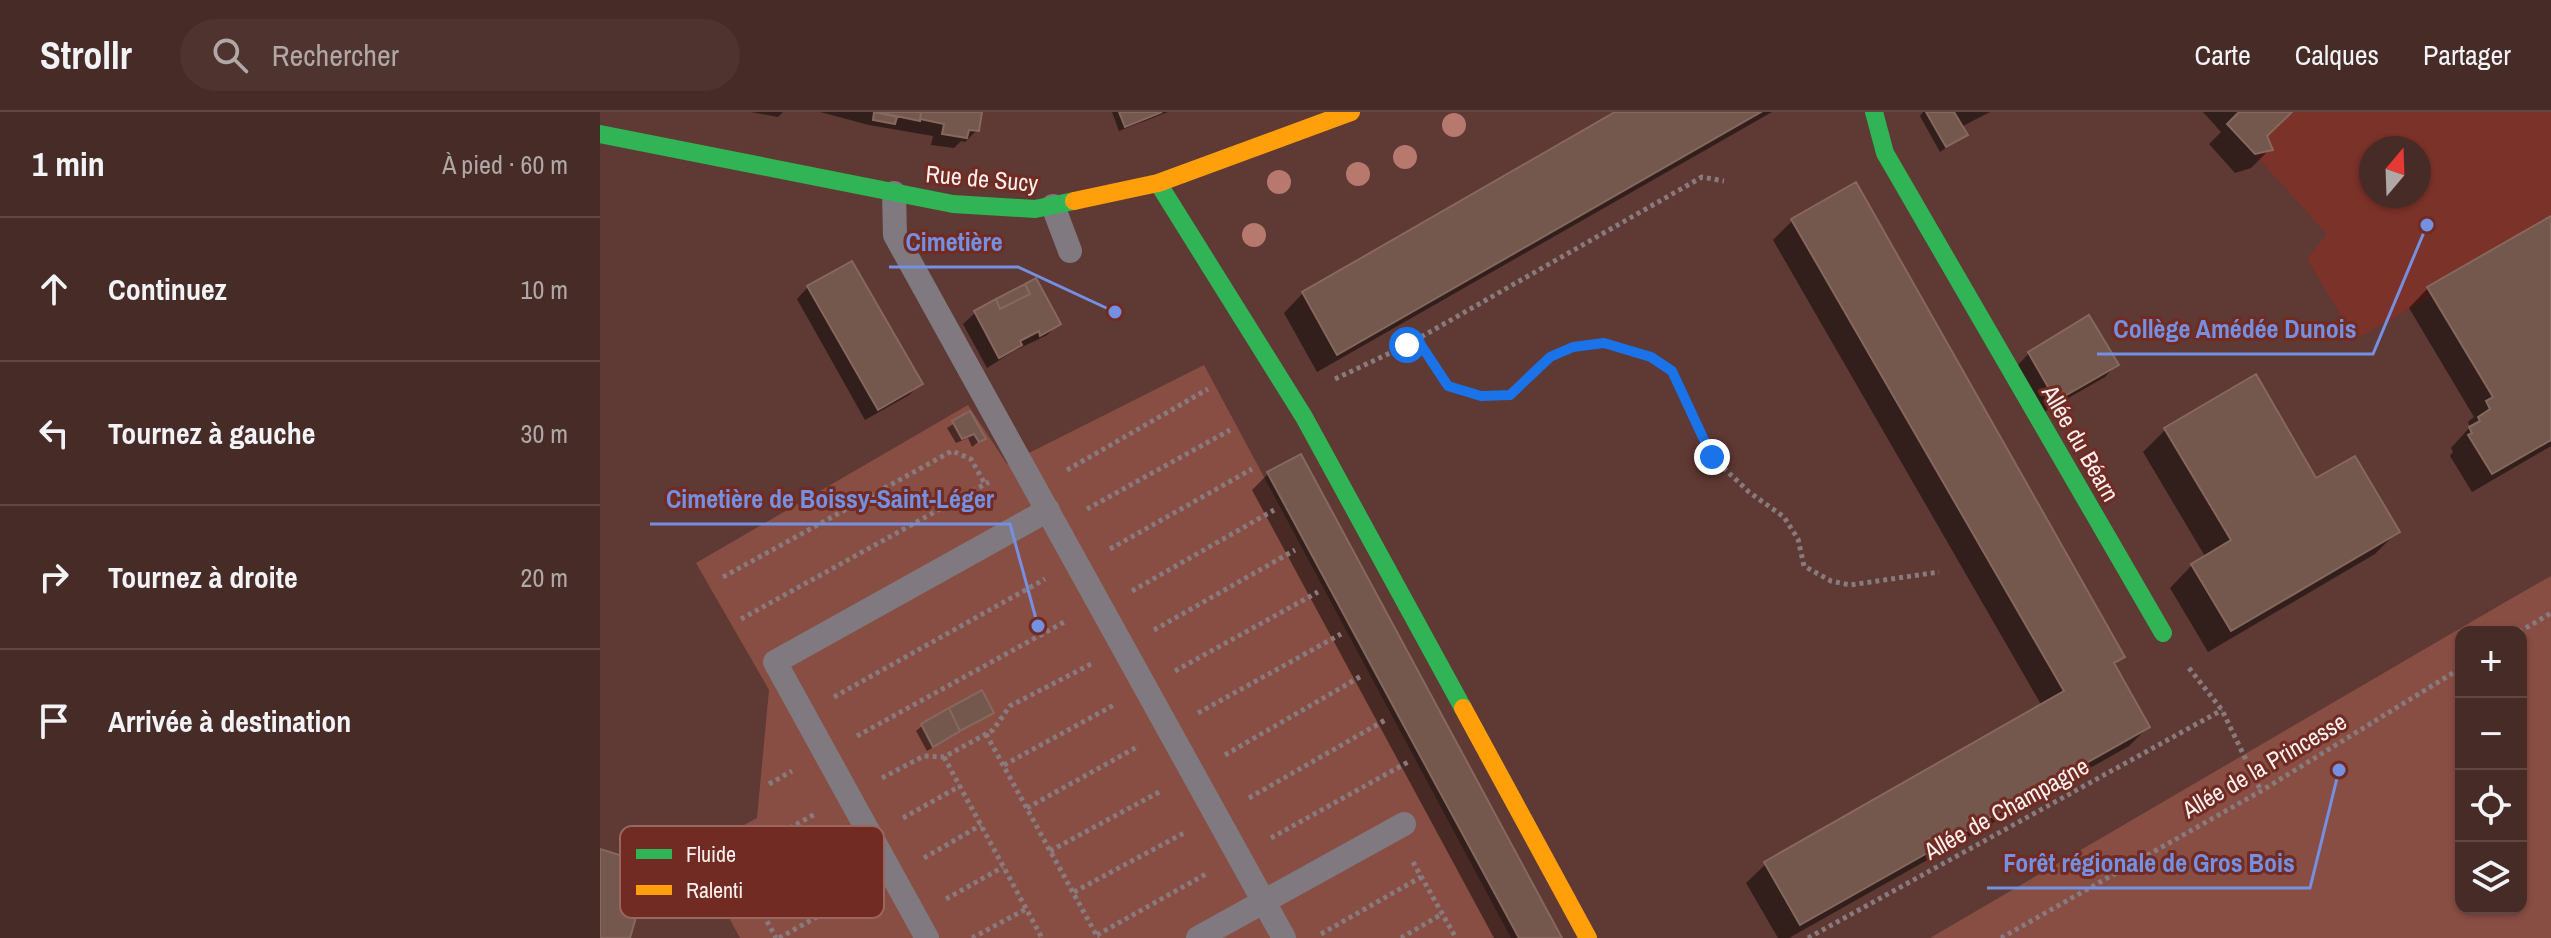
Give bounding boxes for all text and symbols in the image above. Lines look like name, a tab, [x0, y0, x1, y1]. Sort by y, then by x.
search box	[180, 19, 740, 91]
text: Strollr	[40, 30, 132, 81]
icon: search	[208, 33, 252, 77]
text: Rechercher	[272, 35, 399, 75]
text: Carte	[2195, 36, 2251, 74]
text: Calques	[2295, 36, 2379, 74]
text: Partager	[2423, 36, 2511, 74]
north arrow	[2359, 136, 2431, 208]
text: 1 min	[32, 141, 105, 187]
text: À pied · 60 m	[442, 147, 568, 182]
street label: Rue de Sucy	[924, 157, 1040, 199]
callout: Cimetière	[889, 217, 1018, 267]
text: Cimetière	[905, 224, 1003, 259]
icon: ahead	[32, 267, 76, 311]
text: Continuez	[108, 269, 227, 309]
text: 10 m	[521, 272, 568, 307]
callout: Collège Amédée Dunois	[2097, 304, 2373, 354]
text: Collège Amédée Dunois	[2113, 311, 2357, 346]
route start	[1389, 327, 1425, 363]
street label: Allée du Béarn	[2034, 378, 2127, 507]
icon: left	[32, 411, 76, 455]
text: Tournez à gauche	[108, 413, 315, 453]
text: 30 m	[521, 416, 568, 451]
route end	[1694, 439, 1730, 475]
callout: Cimetière de Boissy-Saint-Léger	[650, 474, 1010, 524]
text: Cimetière de Boissy-Saint-Léger	[666, 481, 995, 516]
icon: right	[32, 555, 76, 599]
text: Tournez à droite	[108, 557, 298, 597]
text: 20 m	[521, 560, 568, 595]
map controls	[2455, 626, 2527, 914]
button: +	[2455, 626, 2527, 698]
button: −	[2455, 698, 2527, 770]
icon: arrive	[32, 699, 76, 743]
text: Arrivée à destination	[108, 701, 351, 741]
street label: Allée de la Princesse	[2175, 705, 2352, 826]
street label: Allée de Champagne	[1917, 749, 2094, 867]
button: locate	[2455, 770, 2527, 842]
legend	[620, 826, 884, 918]
callout: Forêt régionale de Gros Bois	[1987, 838, 2310, 888]
text: Fluide	[686, 839, 736, 869]
button: layers	[2455, 842, 2527, 914]
text: Forêt régionale de Gros Bois	[2003, 845, 2295, 880]
text: Ralenti	[686, 875, 743, 905]

